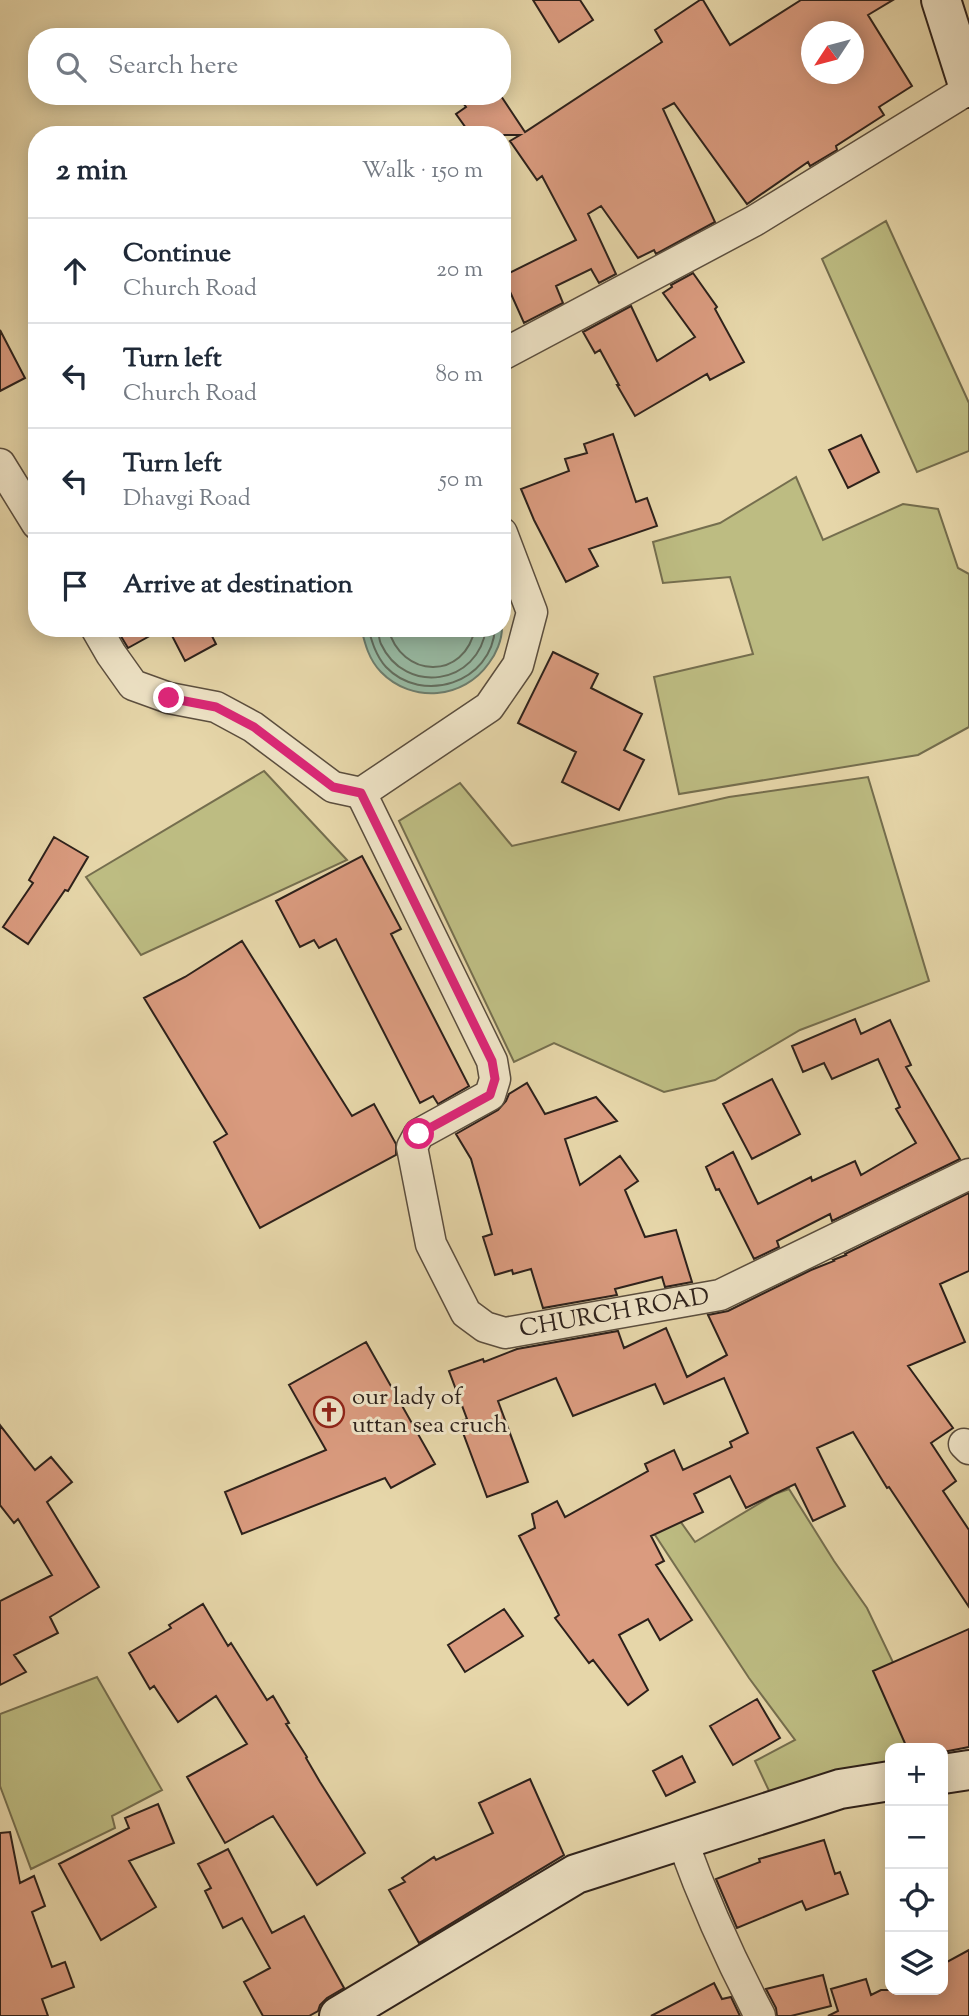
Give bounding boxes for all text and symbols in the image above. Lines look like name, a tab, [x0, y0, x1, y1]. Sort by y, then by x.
north arrow	[801, 21, 864, 84]
search box	[28, 28, 511, 105]
icon: search	[52, 48, 90, 86]
text: Search here	[108, 48, 238, 85]
text: 2 min	[56, 150, 128, 193]
text: Walk · 150 m	[362, 155, 483, 188]
text: Continue	[123, 236, 231, 273]
icon: ahead	[56, 252, 94, 290]
text: 20 m	[436, 254, 483, 287]
text: Church Road	[123, 273, 257, 306]
text: Turn left	[123, 341, 222, 378]
icon: left	[56, 357, 94, 395]
text: 80 m	[435, 359, 483, 392]
text: Church Road	[123, 378, 257, 411]
text: Turn left	[123, 446, 222, 483]
icon: left	[56, 462, 94, 500]
text: 50 m	[439, 464, 483, 497]
text: Dhavgi Road	[123, 483, 251, 516]
icon: arrive	[56, 567, 94, 605]
text: Arrive at destination	[123, 567, 353, 604]
route end	[153, 682, 184, 713]
route start	[403, 1118, 434, 1149]
street label: CHURCH ROAD	[517, 1280, 712, 1347]
place label: our lady of uttan sea cruch	[352, 1381, 508, 1443]
church icon: our lady of uttan sea cruch	[312, 1395, 346, 1429]
map controls	[885, 1743, 948, 1995]
button: +	[885, 1743, 948, 1806]
button: −	[885, 1806, 948, 1869]
button: locate	[885, 1869, 948, 1932]
button: layers	[885, 1932, 948, 1995]

